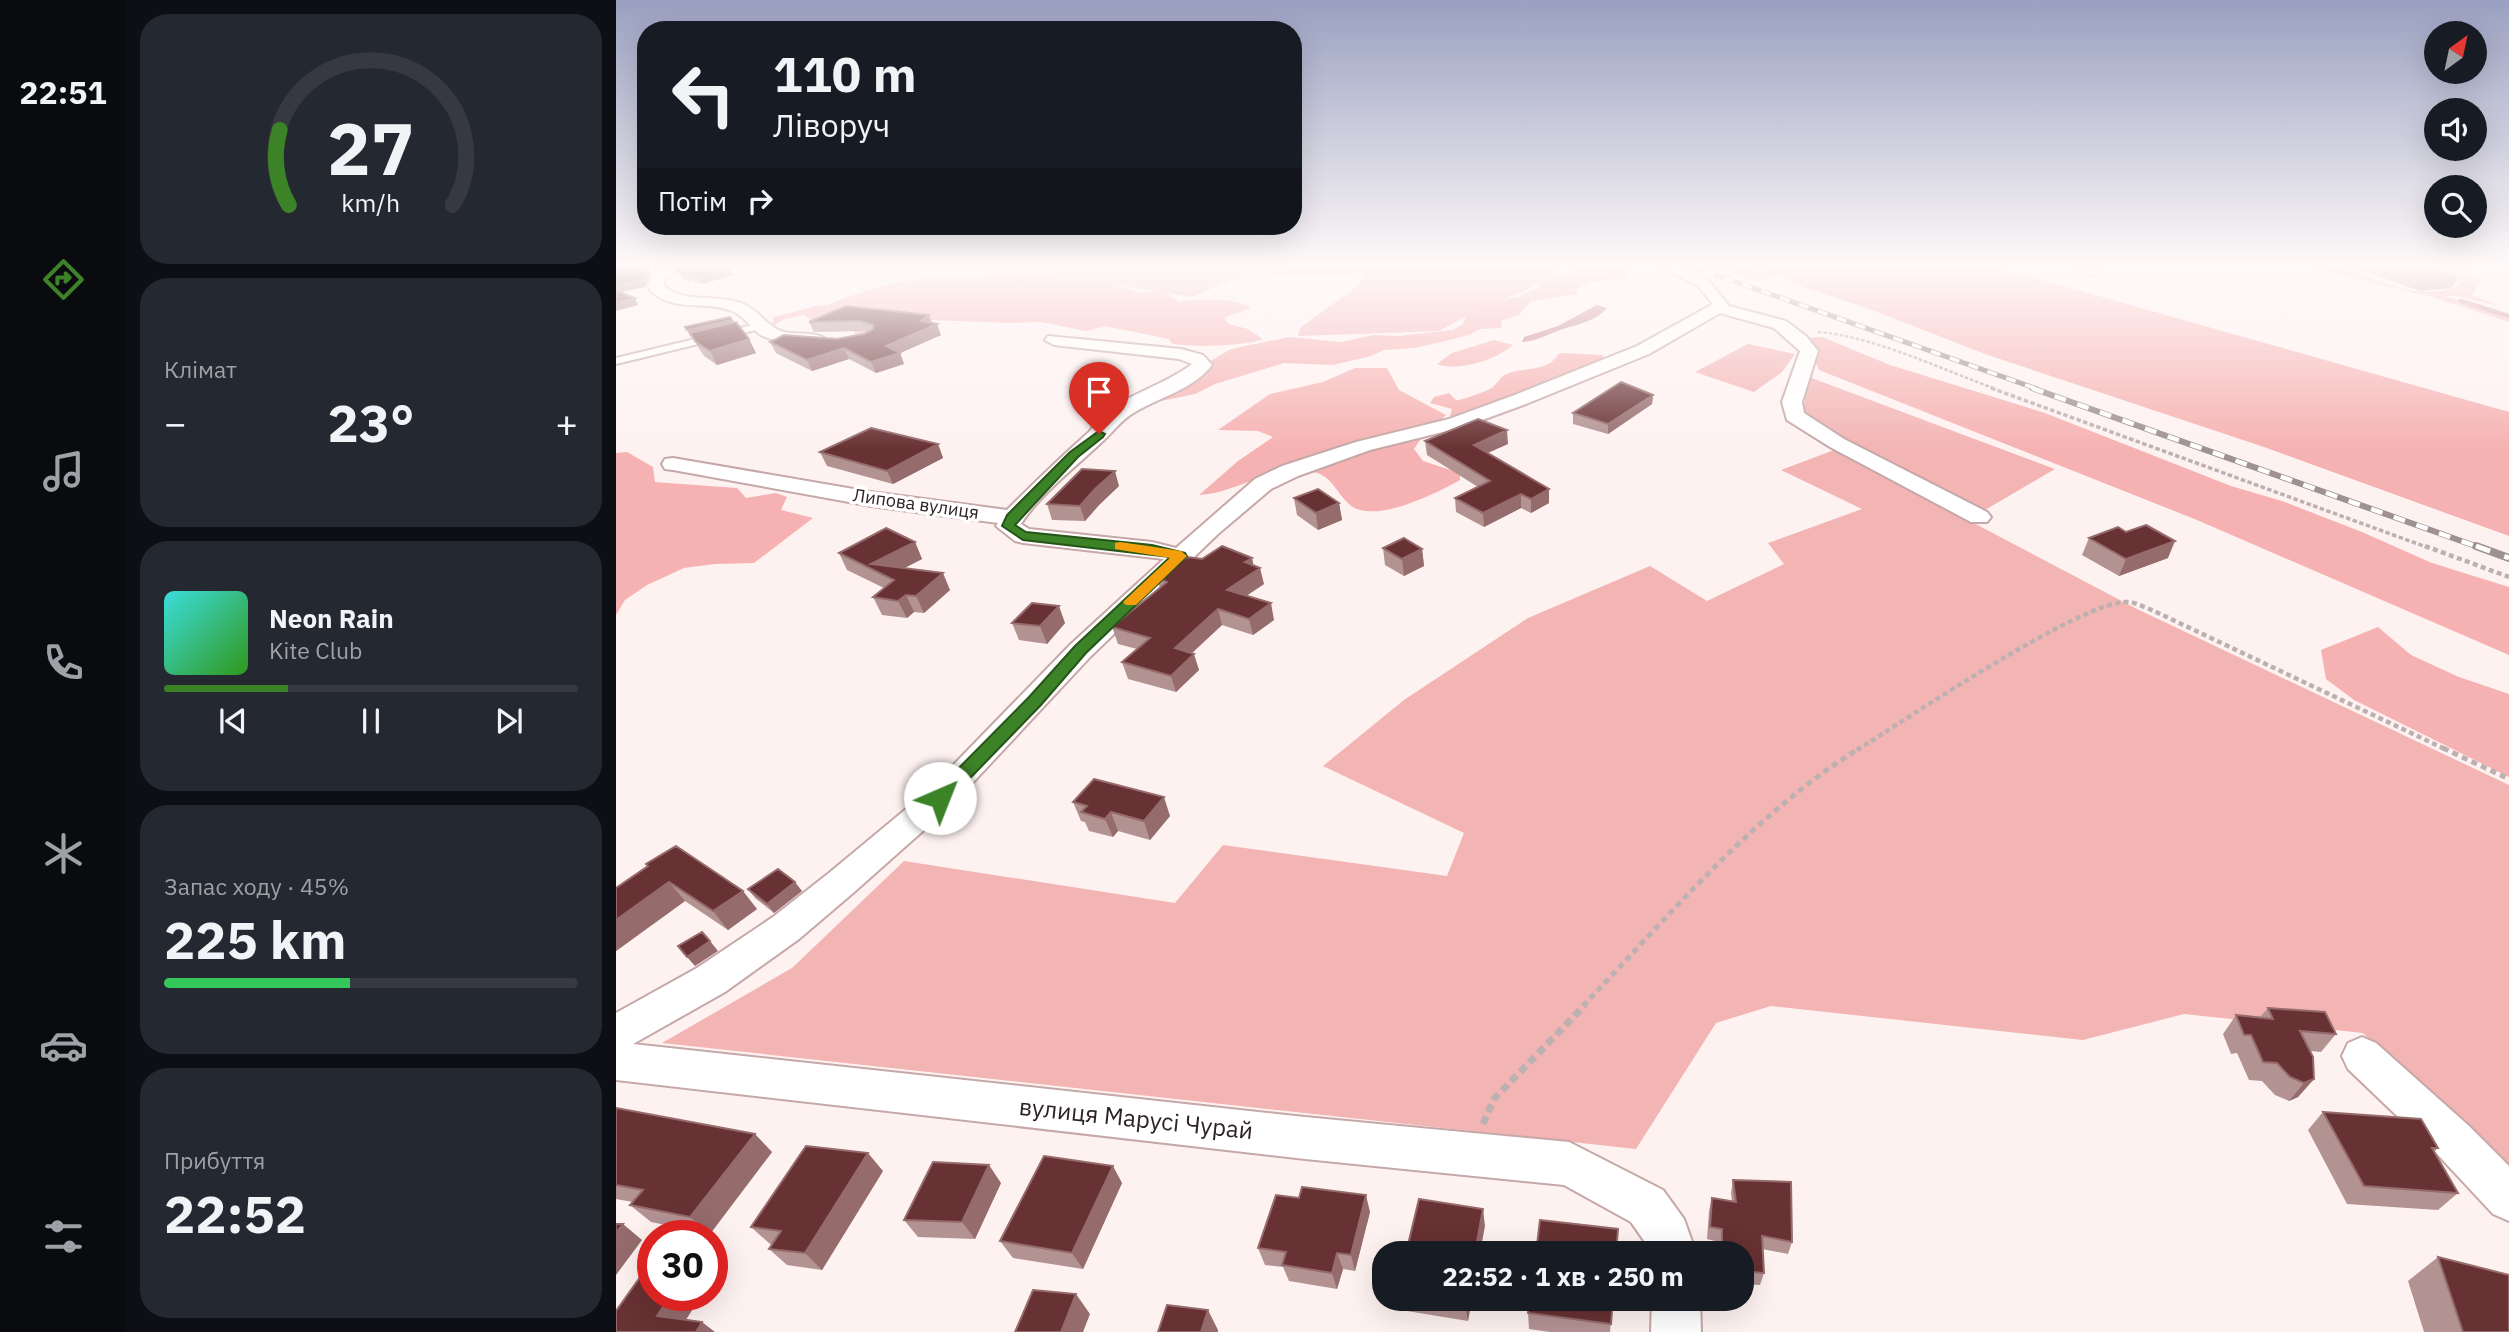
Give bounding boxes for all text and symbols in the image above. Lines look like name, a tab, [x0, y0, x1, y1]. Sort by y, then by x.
north arrow	[2424, 21, 2487, 84]
map controls	[2424, 21, 2487, 238]
text: 110 m	[773, 42, 917, 105]
icon: left	[658, 49, 749, 140]
text: 22:51	[19, 71, 107, 113]
button: sound	[2424, 98, 2487, 161]
text: 27	[327, 100, 415, 195]
text: Ліворуч	[773, 104, 890, 146]
button: search	[2424, 175, 2487, 238]
icon: right	[741, 182, 779, 220]
text: Потім	[658, 184, 727, 218]
text: km/h	[342, 186, 400, 219]
icon: directions	[39, 255, 88, 304]
text: Клімат	[164, 354, 237, 384]
pin	[1069, 362, 1129, 434]
icon: arrive	[1080, 373, 1118, 411]
text: 23°	[328, 389, 414, 456]
text: −	[164, 398, 187, 447]
text: +	[555, 398, 578, 447]
icon: music	[39, 447, 88, 496]
street label: Липова вулиця	[852, 483, 980, 524]
text: Neon Rain	[269, 601, 394, 635]
text: Kite Club	[269, 635, 362, 665]
icon: phone	[39, 638, 88, 687]
icon: previous	[214, 702, 252, 740]
icon: pause	[352, 702, 390, 740]
icon: next	[490, 702, 528, 740]
position arrow	[903, 761, 977, 835]
icon: climate	[39, 829, 88, 878]
text: Запас ходу · 45%	[164, 871, 349, 901]
text: 225 km	[164, 906, 346, 973]
icon: car	[39, 1021, 88, 1070]
street label: вулиця Марусі Чурай	[1018, 1090, 1255, 1146]
text: Прибуття	[164, 1145, 265, 1175]
text: 22:52	[164, 1180, 306, 1247]
icon: filters	[39, 1212, 88, 1261]
speed limit sign: 30	[637, 1220, 728, 1311]
text: 22:52 · 1 хв · 250 m	[1442, 1259, 1684, 1293]

